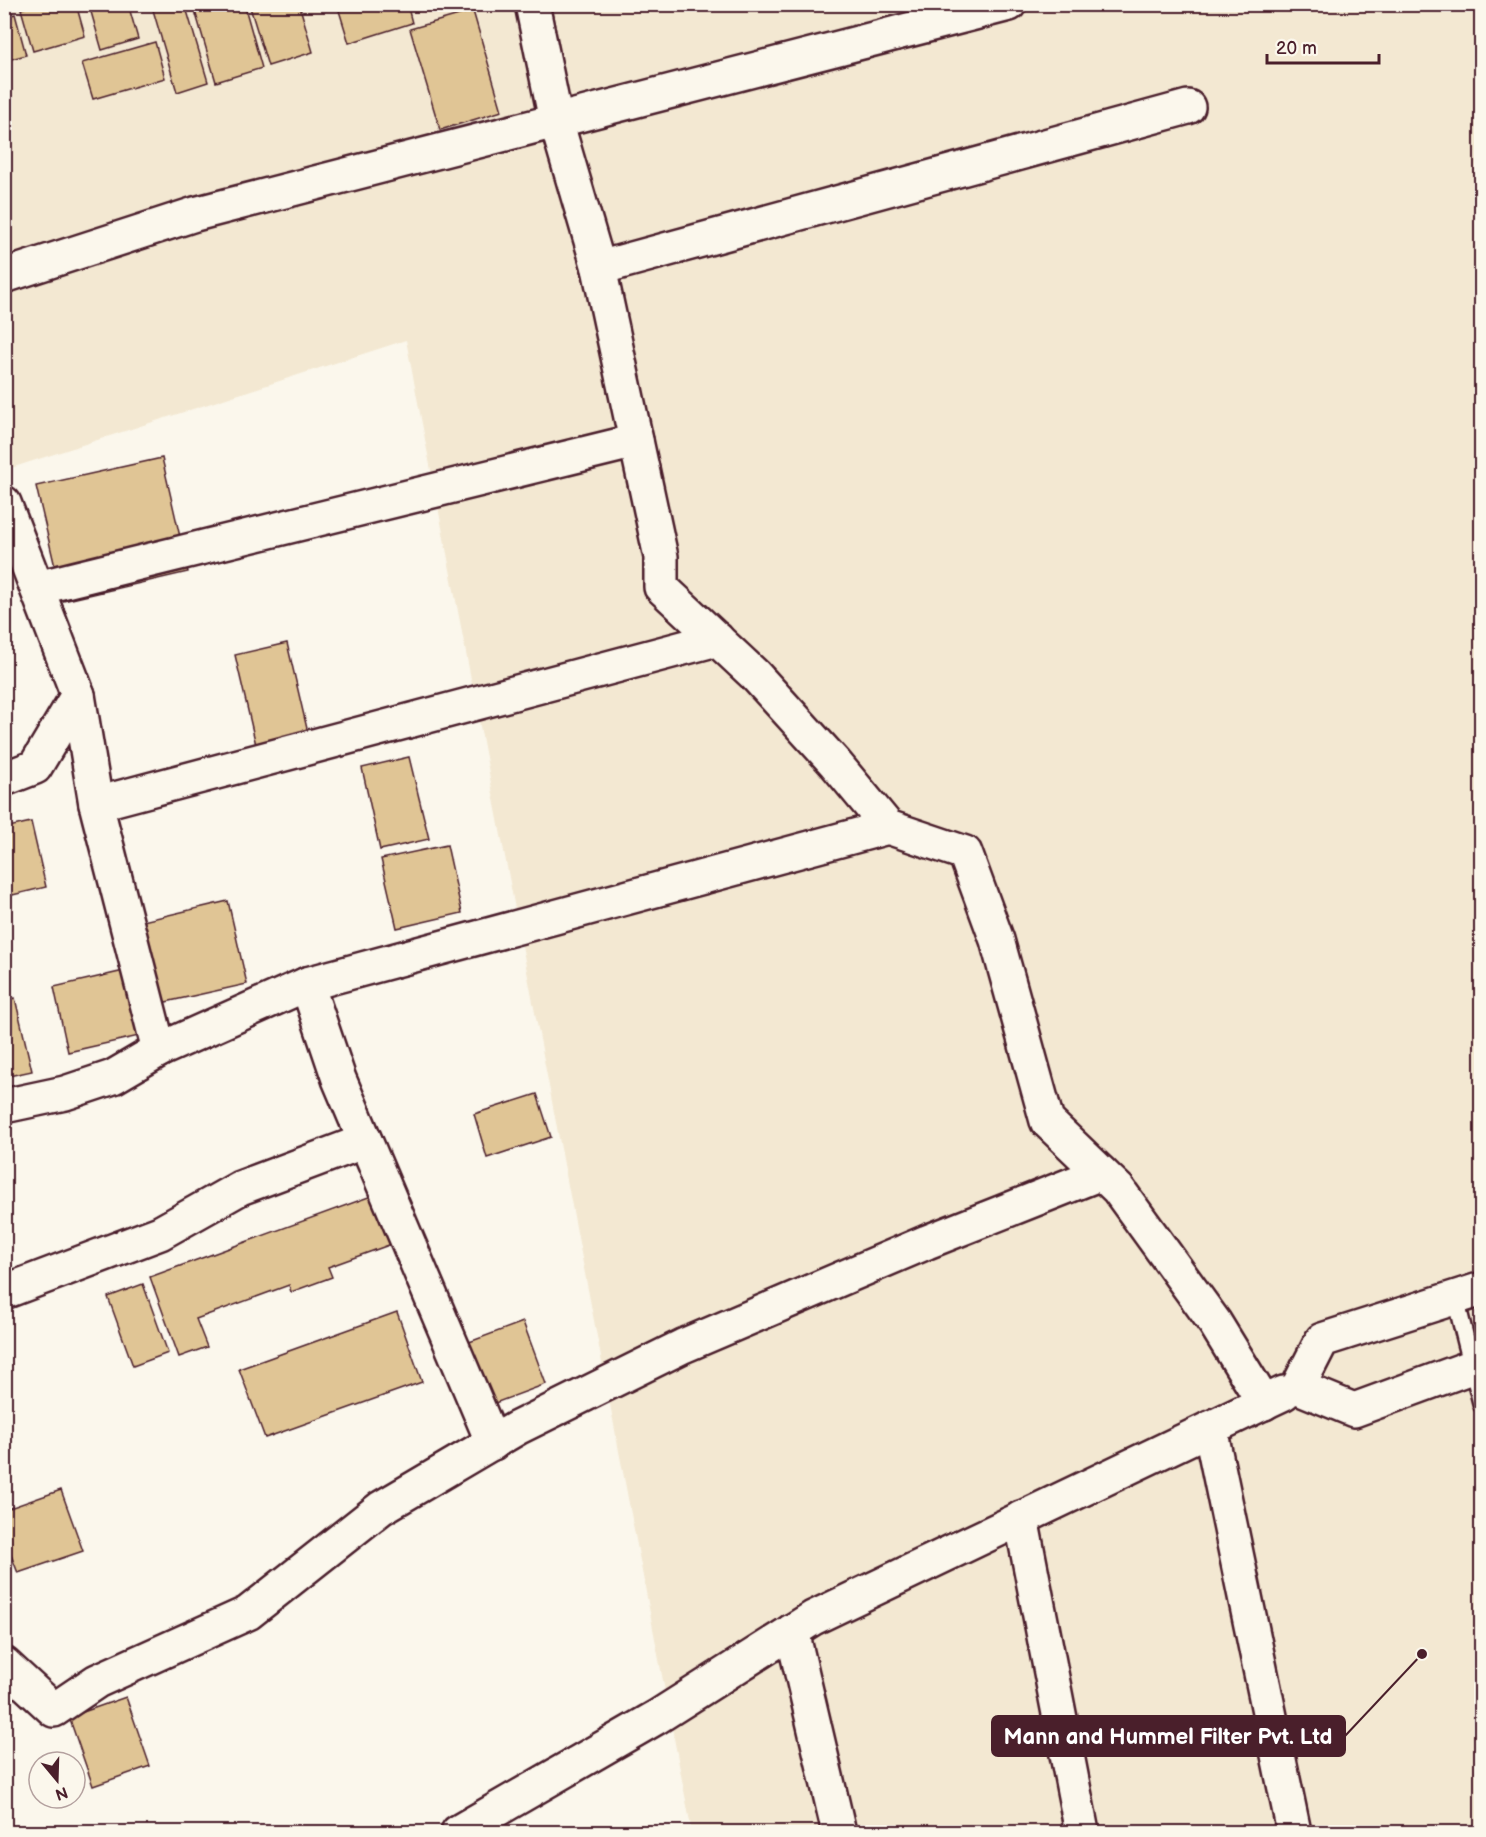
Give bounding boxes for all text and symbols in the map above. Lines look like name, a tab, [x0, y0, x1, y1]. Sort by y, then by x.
scale bar	[1267, 27, 1380, 65]
text: 20 m	[1276, 38, 1317, 59]
callout: Mann and Hummel Filter Pvt. Ltd	[992, 1716, 1345, 1756]
text: Mann and Hummel Filter Pvt. Ltd	[1004, 1724, 1332, 1751]
north arrow	[27, 1750, 87, 1810]
text: N	[53, 1782, 70, 1804]

